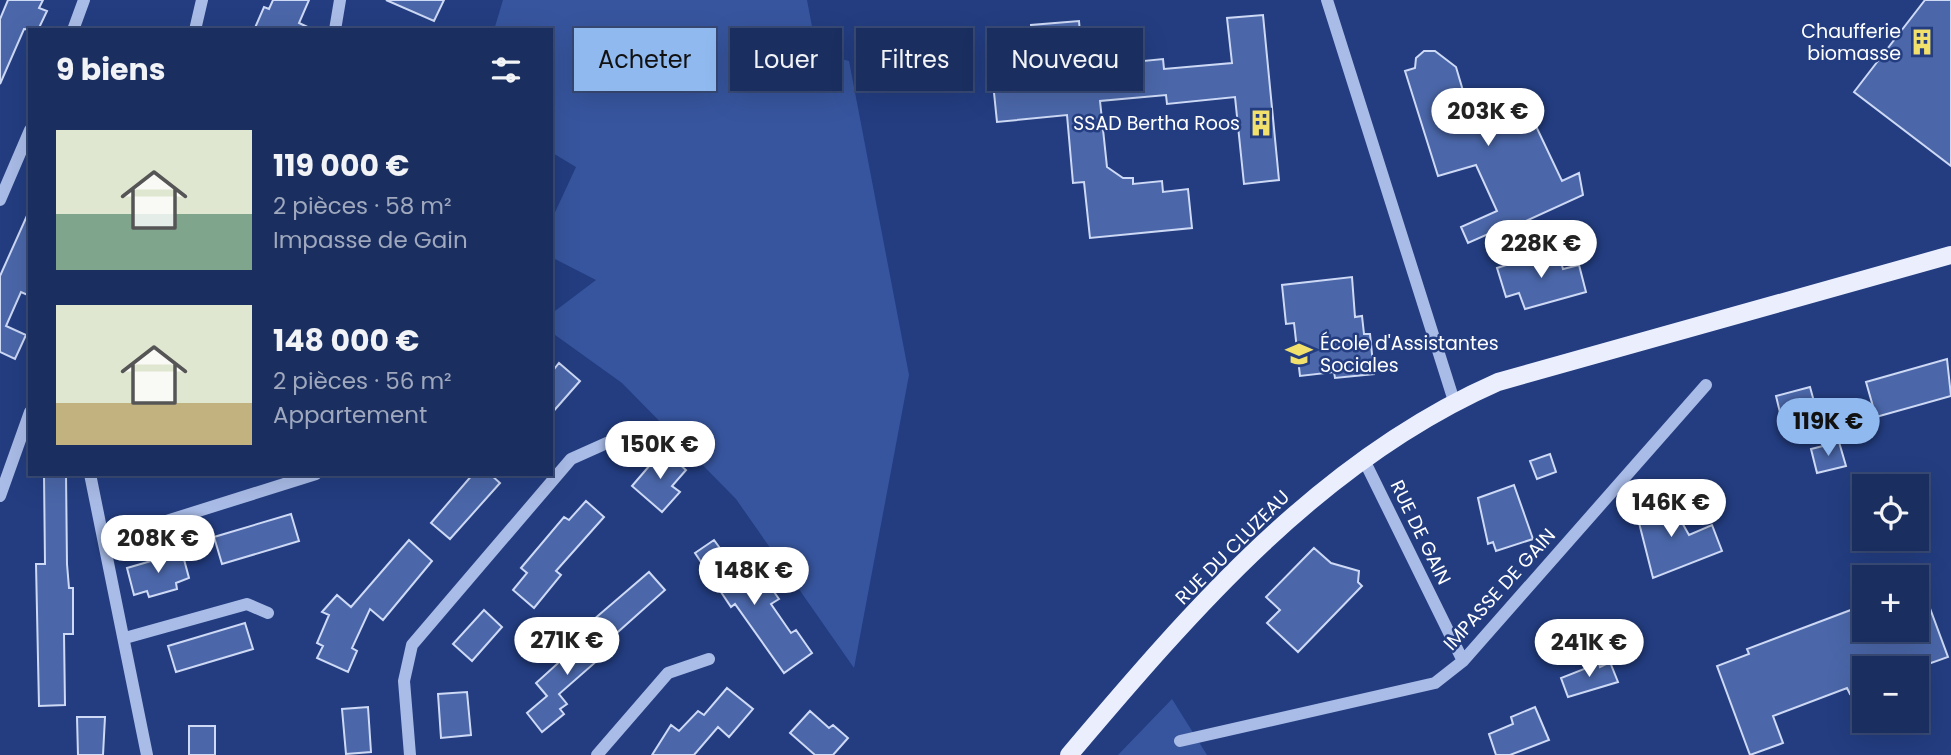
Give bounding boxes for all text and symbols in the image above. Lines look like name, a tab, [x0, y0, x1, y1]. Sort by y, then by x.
place label: Chaufferie biomasse	[1801, 18, 1901, 67]
building icon: Chaufferie biomasse	[1907, 27, 1937, 57]
chip: Acheter	[574, 28, 716, 91]
chip: Louer	[730, 28, 842, 91]
chip: Filtres	[856, 28, 973, 91]
chip: Nouveau	[987, 28, 1143, 91]
text: 9 biens	[56, 48, 165, 91]
icon: filters	[487, 51, 525, 89]
pin: 203K €	[1431, 88, 1545, 148]
text: 203K €	[1447, 95, 1529, 127]
building icon: SSAD Bertha Roos	[1246, 108, 1276, 138]
place label: SSAD Bertha Roos	[1073, 110, 1240, 137]
text: 119 000 €	[273, 144, 409, 187]
icon: home	[112, 158, 196, 242]
text: 2 pièces · 58 m²	[273, 190, 452, 222]
pin: 228K €	[1484, 220, 1598, 280]
text: Impasse de Gain	[273, 224, 468, 256]
text: 228K €	[1501, 227, 1581, 259]
text: 148 000 €	[273, 319, 419, 362]
place label: École d'Assistantes Sociales	[1320, 330, 1499, 379]
icon: home	[112, 333, 196, 417]
school or university icon: École d'Assistantes Sociales	[1284, 339, 1314, 369]
text: 2 pièces · 56 m²	[273, 365, 452, 397]
pin: 119K €	[1771, 398, 1885, 458]
text: Appartement	[273, 399, 427, 431]
text: 119K €	[1793, 405, 1863, 437]
pin: 150K €	[603, 421, 717, 481]
text: 150K €	[621, 428, 699, 460]
map controls	[1852, 474, 1929, 733]
button: locate	[1852, 474, 1929, 551]
street label: RUE DE GAIN	[1384, 475, 1457, 589]
pin: 146K €	[1614, 480, 1728, 539]
street label: RUE DU CLUZEAU	[1169, 484, 1296, 611]
text: 146K €	[1632, 486, 1710, 518]
pin: 208K €	[101, 516, 215, 575]
text: 208K €	[117, 522, 199, 554]
street label: IMPASSE DE GAIN	[1437, 522, 1562, 656]
pin: 148K €	[697, 548, 811, 607]
text: 148K €	[715, 554, 793, 586]
button: +	[1852, 565, 1929, 642]
pin: 271K €	[510, 618, 624, 677]
pin: 241K €	[1532, 620, 1646, 679]
text: 271K €	[530, 624, 604, 656]
text: 241K €	[1551, 626, 1627, 658]
button: −	[1852, 656, 1929, 733]

